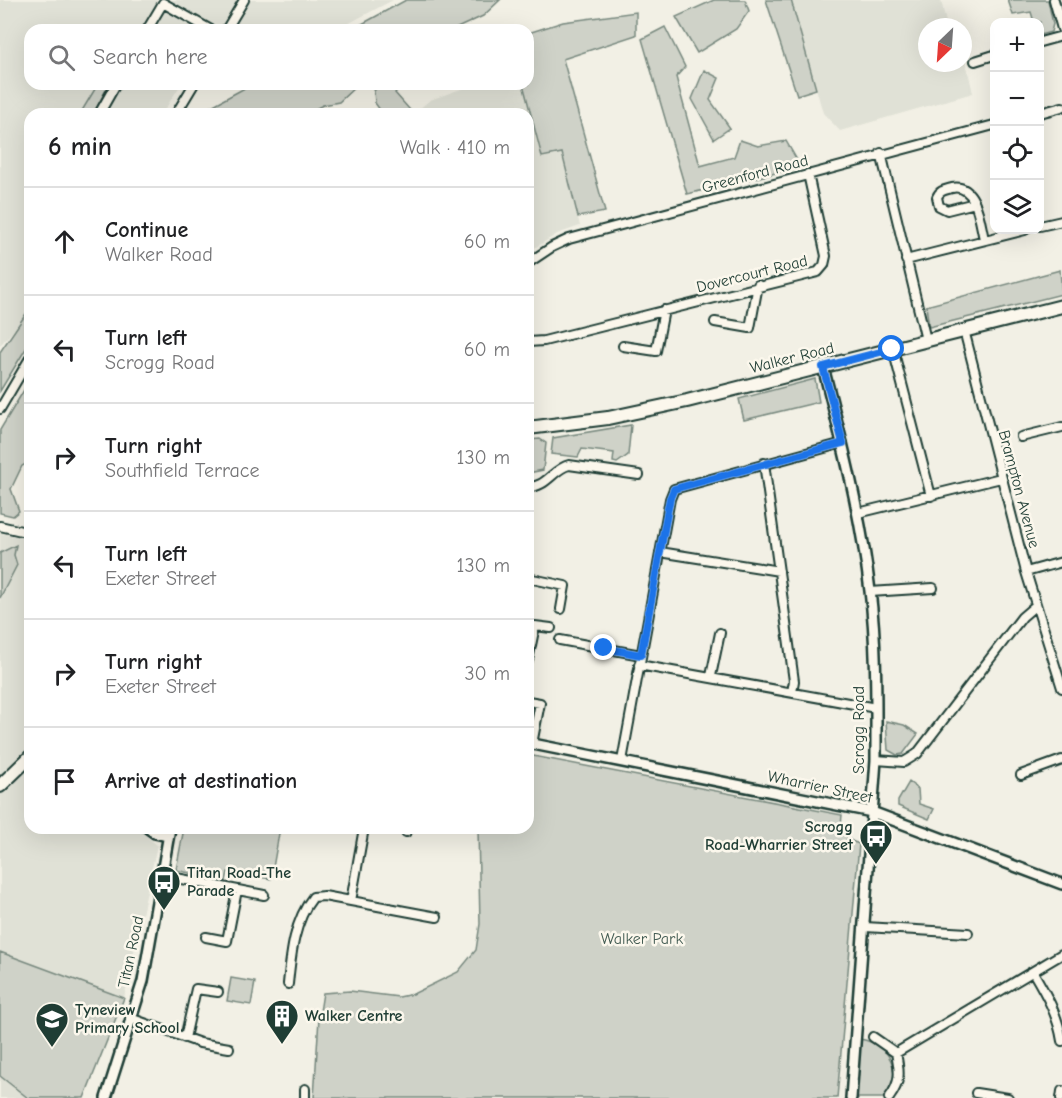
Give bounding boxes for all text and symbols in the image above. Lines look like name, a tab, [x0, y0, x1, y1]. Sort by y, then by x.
north arrow	[918, 18, 972, 72]
map controls	[990, 18, 1044, 234]
button: +	[990, 18, 1044, 72]
search box	[24, 24, 534, 90]
icon: search	[45, 41, 78, 74]
text: Search here	[93, 44, 208, 70]
button: −	[990, 72, 1044, 126]
button: locate	[990, 126, 1044, 180]
text: 6 min	[48, 132, 112, 162]
text: Walk · 410 m	[400, 136, 510, 159]
street label: Greenford Road	[700, 151, 810, 197]
button: layers	[990, 180, 1044, 234]
text: Continue	[105, 217, 188, 243]
icon: ahead	[48, 225, 81, 258]
text: 60 m	[464, 230, 510, 253]
text: Walker Road	[105, 243, 213, 266]
street label: Dovercourt Road	[695, 252, 809, 296]
text: Turn left	[105, 325, 187, 351]
icon: left	[48, 333, 81, 366]
route start	[878, 335, 904, 361]
text: 60 m	[464, 338, 510, 361]
street label: Walker Road	[748, 339, 836, 377]
text: Scrogg Road	[105, 351, 215, 374]
street label: Brampton Avenue	[995, 428, 1043, 550]
text: Turn right	[105, 433, 202, 459]
icon: right	[48, 441, 81, 474]
text: 130 m	[457, 446, 510, 469]
text: Southfield Terrace	[105, 459, 259, 482]
text: Turn left	[105, 541, 187, 567]
icon: left	[48, 549, 81, 582]
text: 130 m	[457, 554, 510, 577]
text: Exeter Street	[105, 567, 216, 590]
route end	[590, 634, 616, 660]
text: Turn right	[105, 649, 202, 675]
icon: right	[48, 657, 81, 690]
text: 30 m	[464, 662, 510, 685]
text: Exeter Street	[105, 675, 216, 698]
street label: Scrogg Road	[850, 686, 868, 774]
icon: arrive	[48, 765, 81, 798]
street label: Wharrier Street	[766, 767, 875, 807]
text: Arrive at destination	[105, 768, 297, 794]
place label: Scrogg Road-Wharrier Street	[705, 818, 854, 854]
bus stop icon: Scrogg Road-Wharrier Street	[858, 818, 894, 865]
bus stop icon: Titan Road-The Parade	[146, 864, 182, 911]
place label: Titan Road-The Parade	[187, 864, 291, 900]
street label: Titan Road	[115, 914, 147, 990]
park label: Walker Park	[601, 930, 683, 948]
building icon: Walker Centre	[264, 998, 300, 1045]
school or university icon: Tyneview Primary School	[34, 1001, 70, 1048]
place label: Tyneview Primary School	[75, 1001, 180, 1037]
place label: Walker Centre	[305, 1007, 403, 1025]

